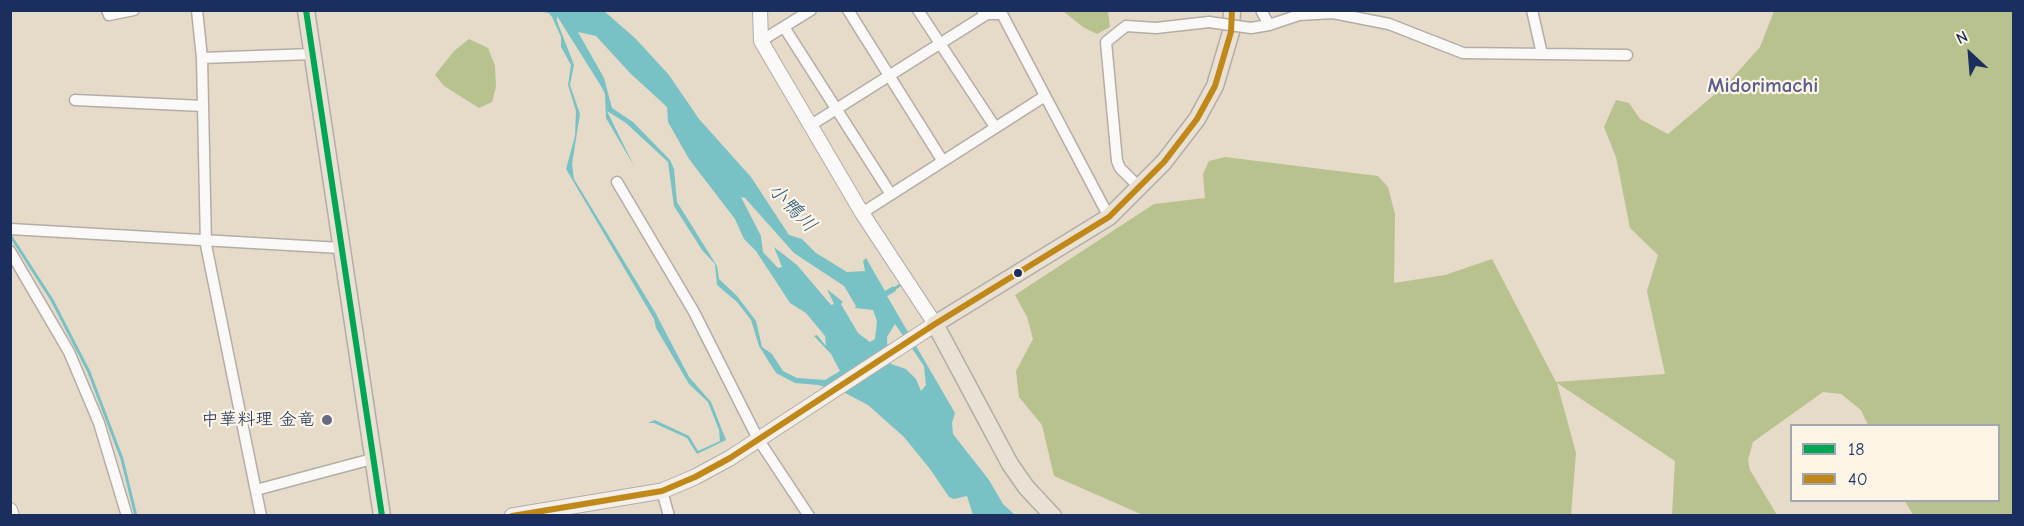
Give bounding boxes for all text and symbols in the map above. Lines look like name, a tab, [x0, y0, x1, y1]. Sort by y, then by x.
north arrow	[1940, 24, 2000, 84]
text: N	[1953, 27, 1971, 48]
district label: Midorimachi	[1708, 73, 1818, 99]
water label: 小鴨川	[763, 178, 821, 238]
unlabelled marker	[1012, 267, 1024, 279]
place label: 中華料理 金竜	[201, 409, 315, 431]
marker: 中華料理 金竜	[320, 413, 334, 427]
legend	[1790, 424, 2000, 502]
text: 18	[1848, 439, 1864, 460]
text: 40	[1848, 469, 1868, 490]

